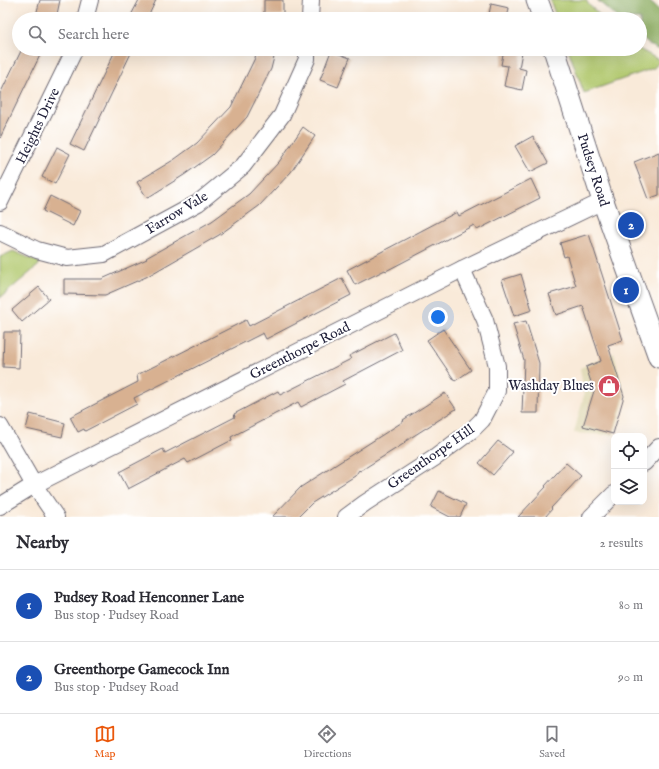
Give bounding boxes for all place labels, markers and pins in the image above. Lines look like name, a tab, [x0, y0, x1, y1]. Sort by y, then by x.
pin: 2	[618, 210, 644, 240]
pin: 1	[613, 275, 639, 305]
shop icon: Washday Blues	[596, 373, 622, 399]
place label: Washday Blues	[508, 377, 594, 395]

